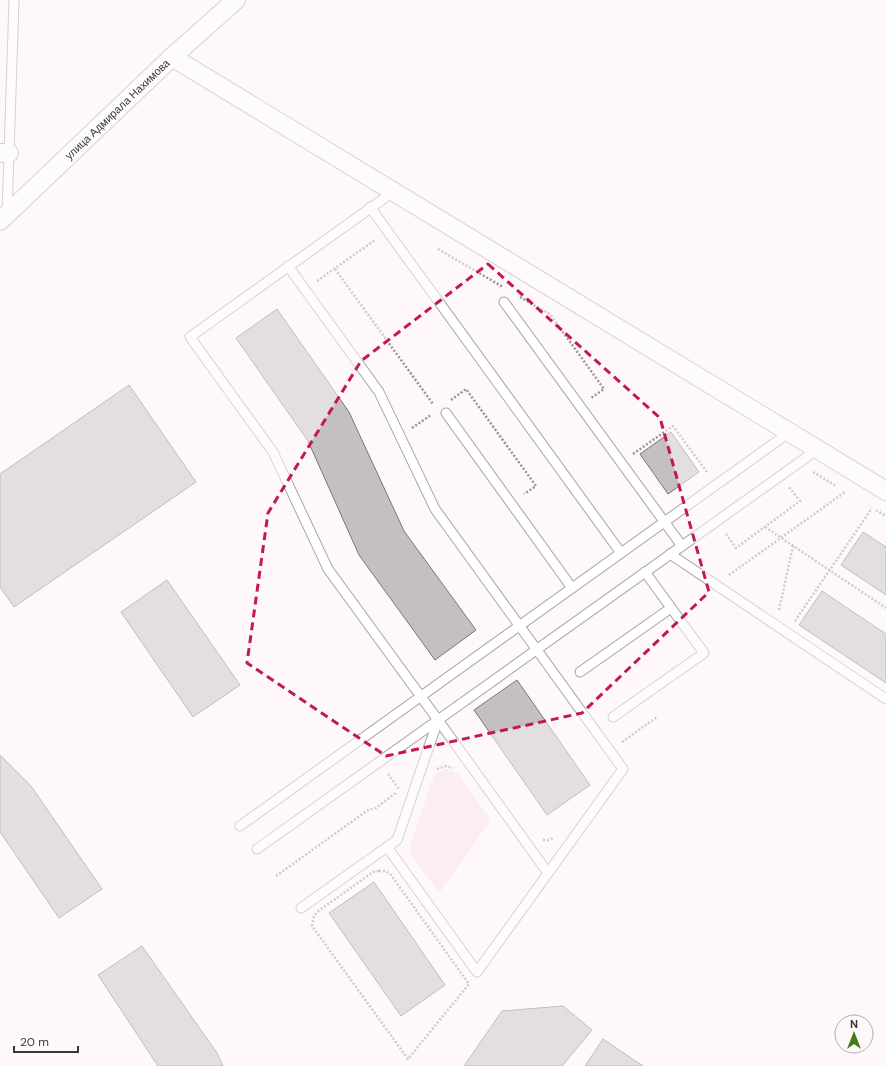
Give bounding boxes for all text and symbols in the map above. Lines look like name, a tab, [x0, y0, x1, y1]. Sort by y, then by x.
street label: улица Адмирала Нахимова	[62, 55, 173, 162]
north arrow	[834, 1014, 874, 1054]
text: N	[850, 1017, 858, 1031]
scale bar	[14, 1028, 78, 1054]
text: 20 m	[20, 1034, 49, 1050]

